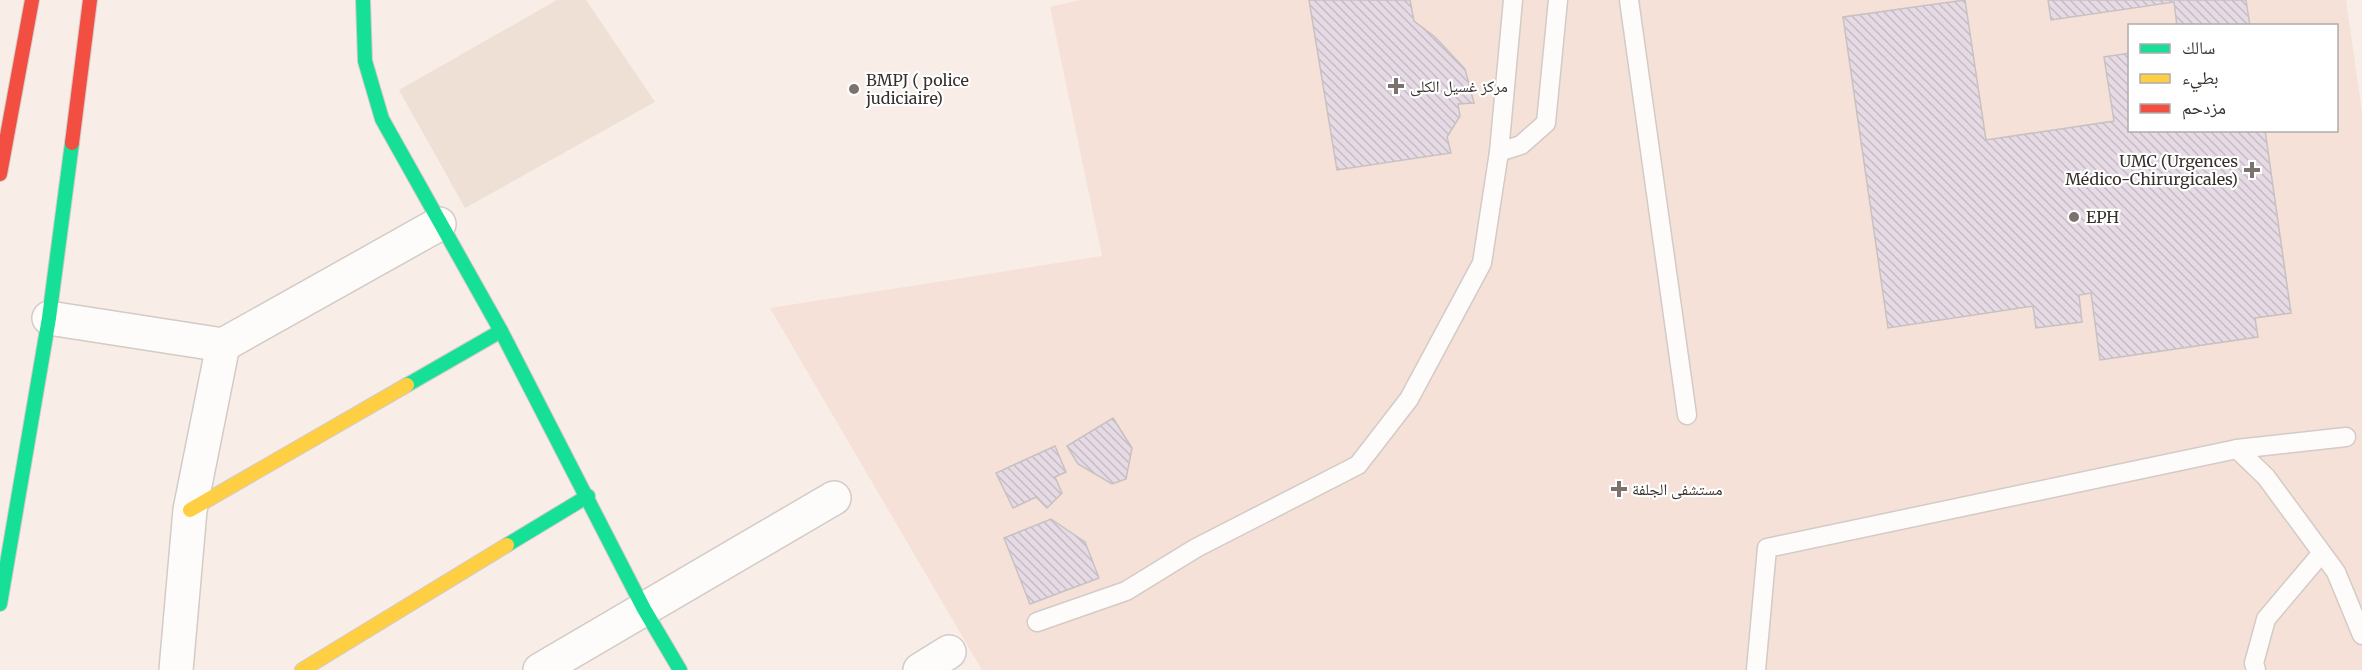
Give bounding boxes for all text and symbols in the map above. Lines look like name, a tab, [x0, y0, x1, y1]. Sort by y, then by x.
legend	[2128, 24, 2338, 132]
text: سالك	[2182, 36, 2215, 59]
text: بطيء	[2182, 66, 2219, 93]
place label: BMPJ ( police judiciaire)	[865, 70, 969, 108]
place label: مركز غسيل الكلى	[1410, 76, 1508, 97]
marker: مركز غسيل الكلى	[1387, 77, 1405, 95]
marker: BMPJ ( police judiciaire)	[847, 82, 861, 96]
text: مزدحم	[2182, 96, 2226, 120]
place label: UMC (Urgences Médico-Chirurgicales)	[2065, 151, 2238, 189]
marker: UMC (Urgences Médico-Chirurgicales)	[2243, 161, 2261, 179]
place label: EPH	[2086, 207, 2119, 227]
marker: EPH	[2067, 210, 2081, 224]
place label: مستشفى الجلفة	[1632, 479, 1722, 500]
marker: مستشفى الجلفة	[1610, 480, 1628, 498]

